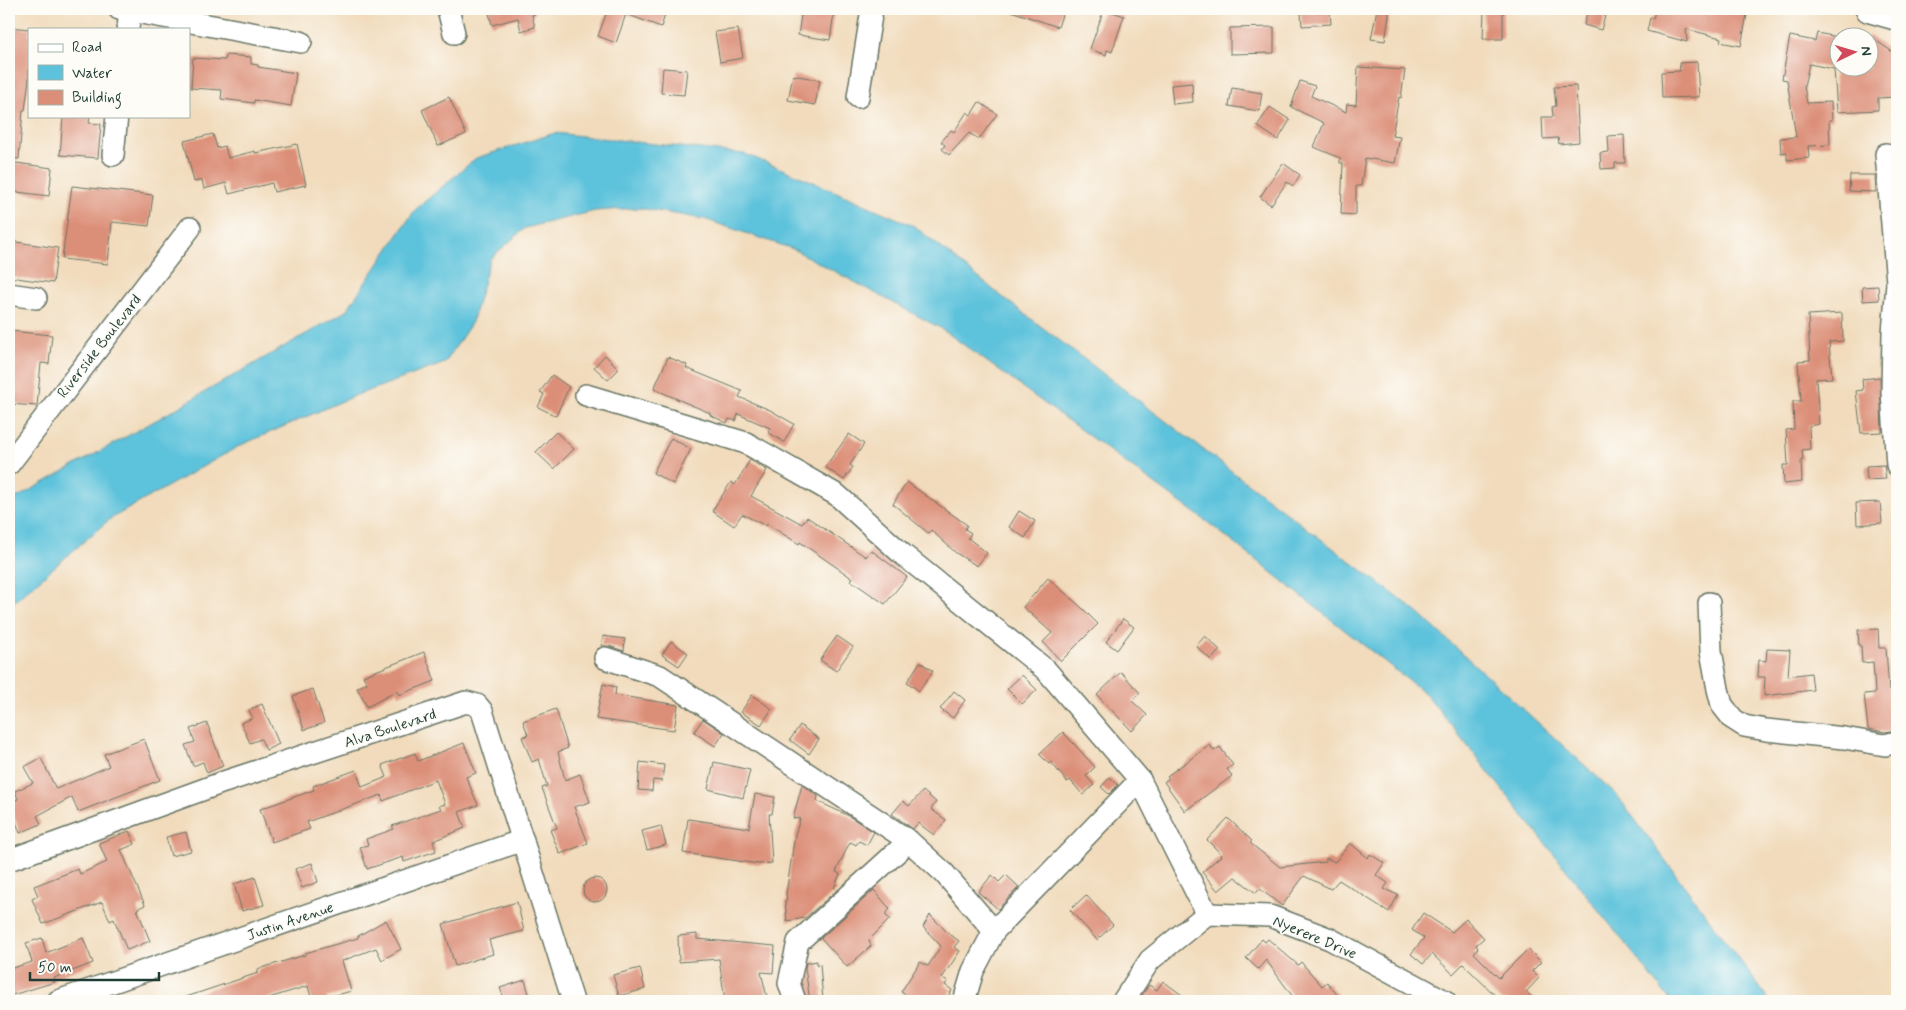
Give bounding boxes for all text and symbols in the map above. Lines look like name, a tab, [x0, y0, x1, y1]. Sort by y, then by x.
legend	[28, 28, 190, 118]
north arrow	[1828, 28, 1878, 78]
text: Road	[72, 38, 102, 58]
text: N	[1857, 46, 1875, 56]
text: Water	[72, 64, 112, 84]
text: Building	[72, 88, 122, 109]
street label: Riverside Boulevard	[53, 291, 147, 403]
street label: Alva Boulevard	[342, 705, 439, 753]
street label: Justin Avenue	[244, 898, 336, 946]
street label: Nyerere Drive	[1270, 911, 1360, 965]
scale bar	[30, 950, 159, 982]
text: 50 m	[38, 958, 72, 978]

